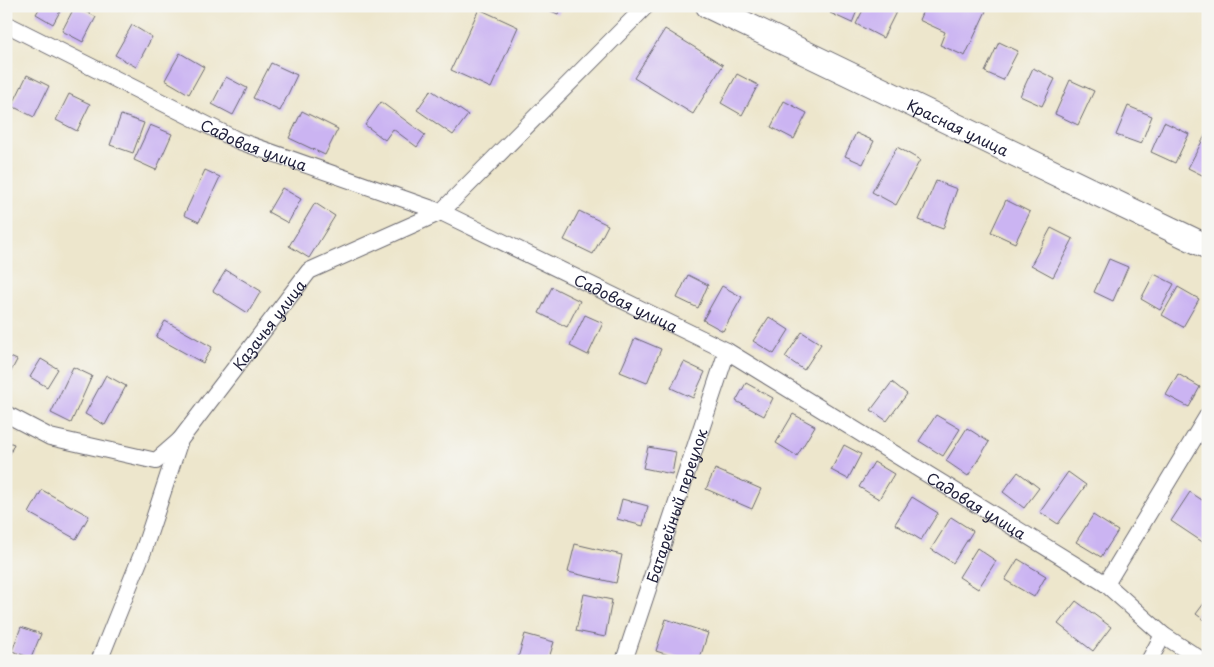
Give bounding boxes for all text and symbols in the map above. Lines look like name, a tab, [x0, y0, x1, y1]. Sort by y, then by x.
street label: Красная улица	[904, 92, 1014, 161]
street label: Садовая улица	[197, 112, 311, 176]
street label: Садовая улица	[571, 267, 683, 337]
street label: Казачья улица	[226, 274, 311, 375]
street label: Батарейный переулок	[639, 425, 712, 586]
street label: Садовая улица	[923, 465, 1031, 544]

